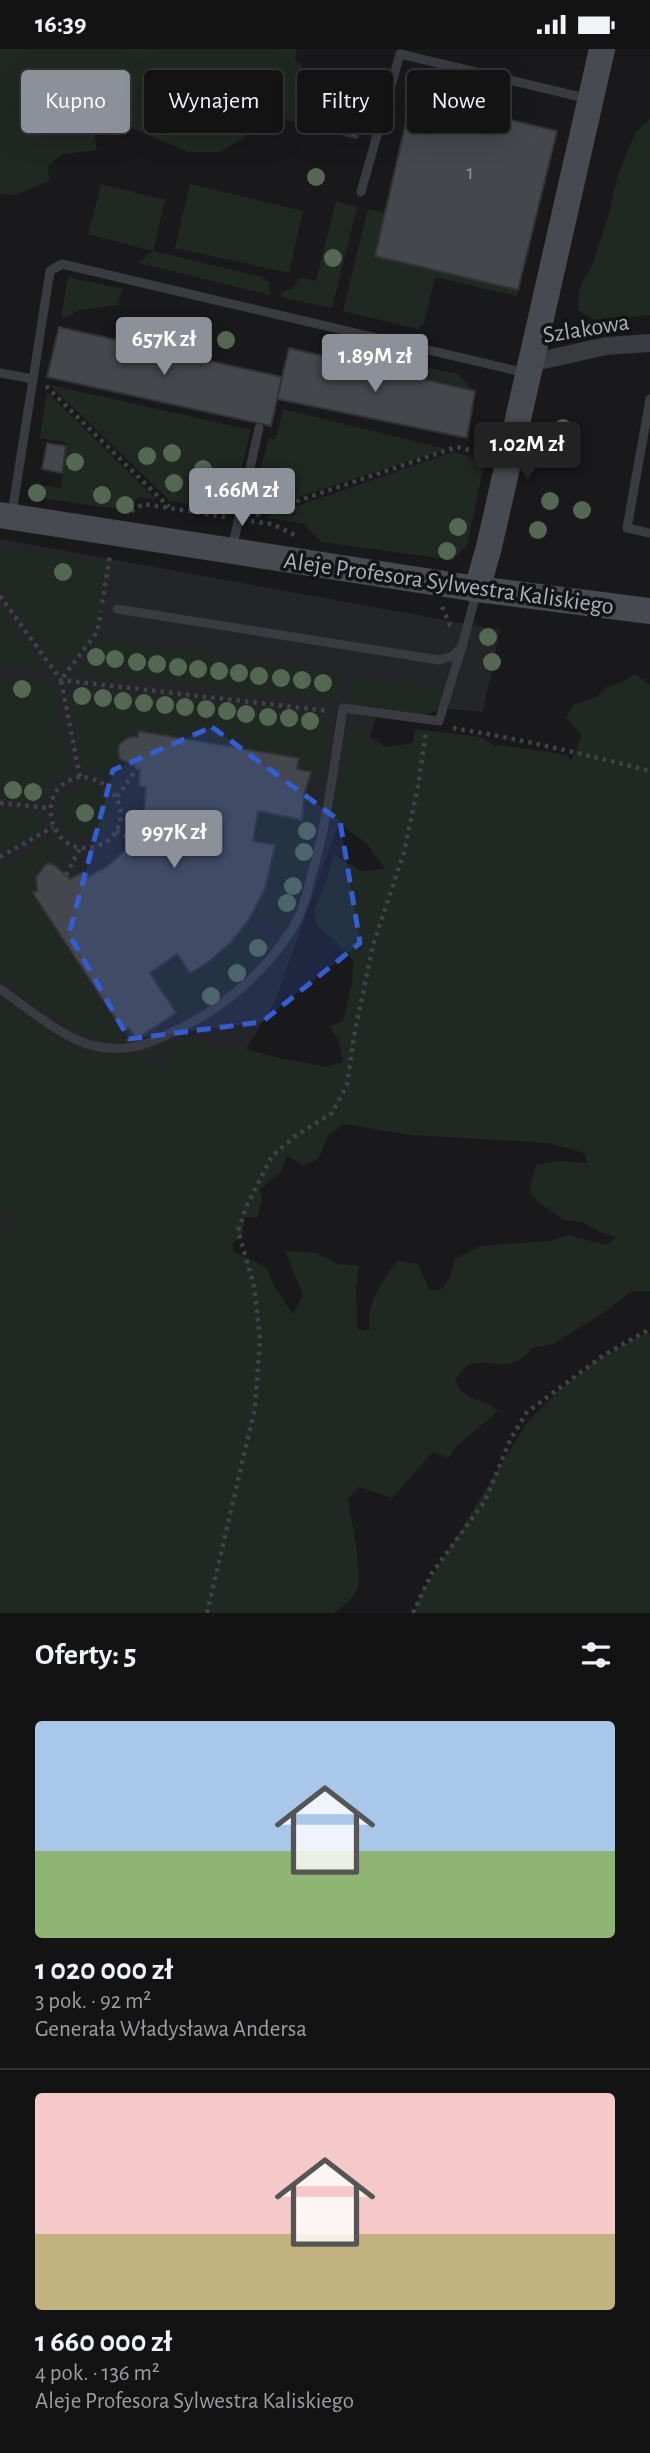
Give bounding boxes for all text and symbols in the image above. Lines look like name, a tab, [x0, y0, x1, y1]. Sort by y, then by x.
text: 16:39	[35, 11, 87, 37]
chip: Kupno	[21, 70, 130, 133]
chip: Wynajem	[144, 70, 283, 133]
chip: Filtry	[297, 70, 393, 133]
chip: Nowe	[407, 70, 510, 133]
house number: 1	[466, 162, 474, 183]
street label: Szlakowa	[541, 310, 631, 348]
pin: 657K zł	[99, 317, 229, 377]
text: 657K zł	[132, 328, 196, 351]
pin: 1.89M zł	[303, 335, 447, 394]
text: 1.89M zł	[338, 345, 412, 368]
pin: 1.02M zł	[455, 423, 599, 482]
text: 1.02M zł	[490, 433, 564, 456]
pin: 1.66M zł	[170, 469, 314, 528]
text: 1.66M zł	[205, 479, 279, 502]
street label: Aleje Profesora Sylwestra Kaliskiego	[282, 549, 615, 619]
pin: 997K zł	[109, 811, 239, 870]
text: 997K zł	[141, 821, 207, 844]
icon: filters	[577, 1636, 615, 1674]
text: Oferty: 5	[35, 1640, 137, 1670]
icon: home	[262, 1767, 388, 1893]
text: 1 020 000 zł	[35, 1955, 173, 1985]
text: 3 pok. · 92 m²	[35, 1990, 151, 2013]
text: Generała Władysława Andersa	[35, 2018, 307, 2041]
icon: home	[262, 2139, 388, 2265]
text: 1 660 000 zł	[35, 2327, 172, 2357]
text: 4 pok. · 136 m²	[35, 2362, 160, 2385]
text: Aleje Profesora Sylwestra Kaliskiego	[35, 2390, 354, 2413]

